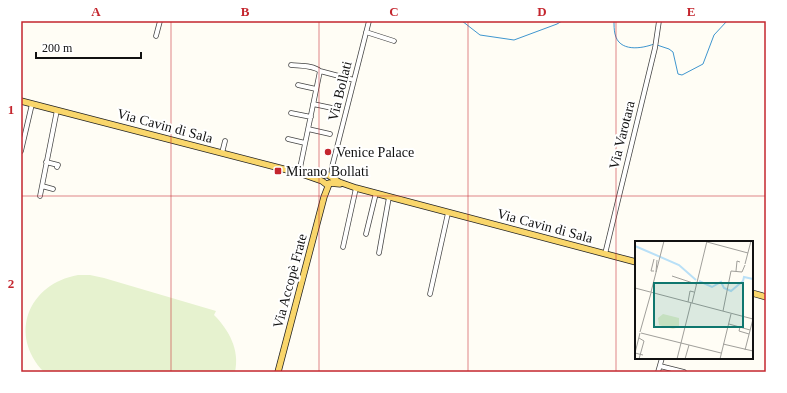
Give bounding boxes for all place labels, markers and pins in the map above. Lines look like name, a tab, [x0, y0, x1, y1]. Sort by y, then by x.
place label: Venice Palace	[336, 145, 414, 160]
marker: Venice Palace	[323, 147, 333, 157]
place label: Mirano Bollati	[286, 164, 369, 179]
marker: Mirano Bollati	[273, 166, 283, 176]

